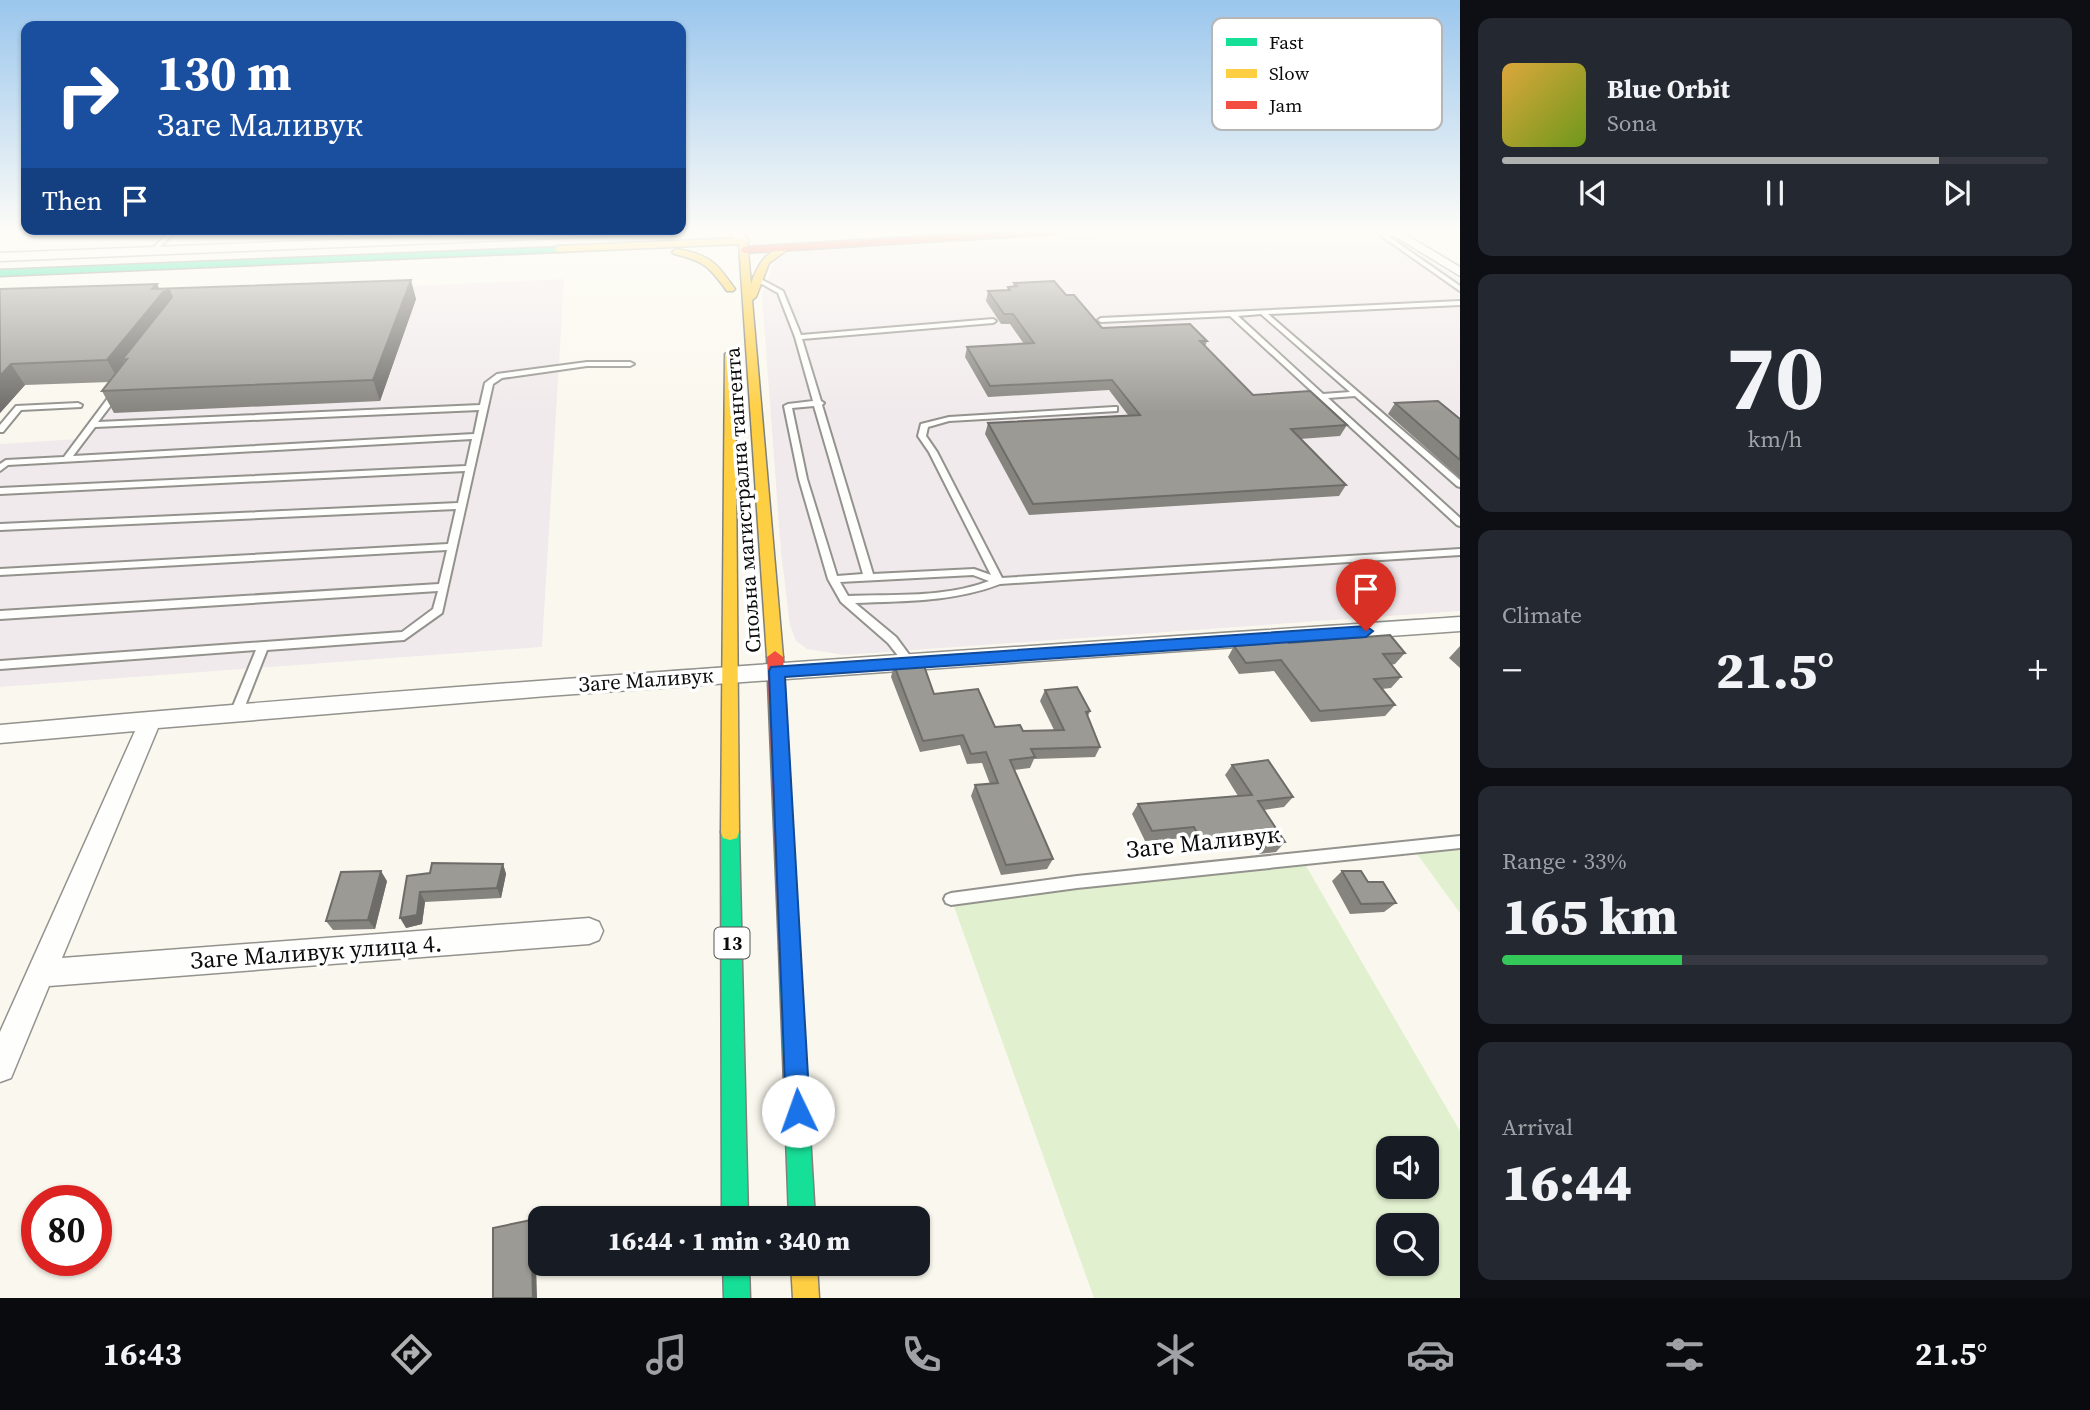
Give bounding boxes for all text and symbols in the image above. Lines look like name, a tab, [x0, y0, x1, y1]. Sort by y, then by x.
legend	[1212, 18, 1442, 130]
text: Fast	[1269, 29, 1304, 55]
text: 130 m	[157, 39, 292, 106]
icon: right	[42, 49, 133, 140]
text: Slow	[1269, 60, 1310, 86]
text: Blue Orbit	[1607, 71, 1730, 107]
text: Jam	[1268, 92, 1302, 118]
text: Заге Маливук	[157, 103, 363, 147]
text: Sona	[1607, 107, 1657, 139]
icon: previous	[1574, 174, 1612, 212]
icon: pause	[1756, 174, 1794, 212]
icon: next	[1938, 174, 1976, 212]
icon: arrive	[116, 182, 154, 220]
text: Then	[42, 183, 102, 219]
text: 70	[1726, 315, 1824, 439]
street label: Спољна магистрална тангента	[717, 346, 768, 654]
text: km/h	[1748, 423, 1802, 455]
pin	[1336, 559, 1396, 631]
icon: arrive	[1347, 570, 1385, 608]
text: Climate	[1502, 599, 1582, 631]
text: 21.5°	[1716, 634, 1834, 705]
text: −	[1502, 644, 1522, 696]
text: +	[2028, 644, 2048, 696]
street label: Заге Маливук	[578, 660, 715, 699]
street label: Заге Маливук	[1124, 817, 1282, 866]
text: Range · 33%	[1502, 845, 1627, 877]
text: 165 km	[1502, 880, 1678, 951]
street label: Заге Маливук улица 4.	[189, 926, 443, 977]
road number: 13	[714, 928, 750, 959]
position arrow	[761, 1074, 835, 1148]
text: Arrival	[1502, 1111, 1573, 1143]
map controls	[1376, 1136, 1439, 1276]
button: sound	[1376, 1136, 1439, 1199]
text: 16:44	[1502, 1146, 1632, 1217]
speed limit sign: 80	[21, 1185, 112, 1276]
button: search	[1376, 1213, 1439, 1276]
text: 16:44 · 1 min · 340 m	[608, 1223, 850, 1259]
icon: directions	[387, 1330, 436, 1379]
icon: music	[642, 1330, 691, 1379]
icon: phone	[897, 1330, 946, 1379]
icon: climate	[1151, 1330, 1200, 1379]
icon: car	[1406, 1330, 1455, 1379]
icon: filters	[1660, 1330, 1709, 1379]
text: 16:43	[103, 1332, 182, 1376]
text: 21.5°	[1915, 1332, 1987, 1376]

